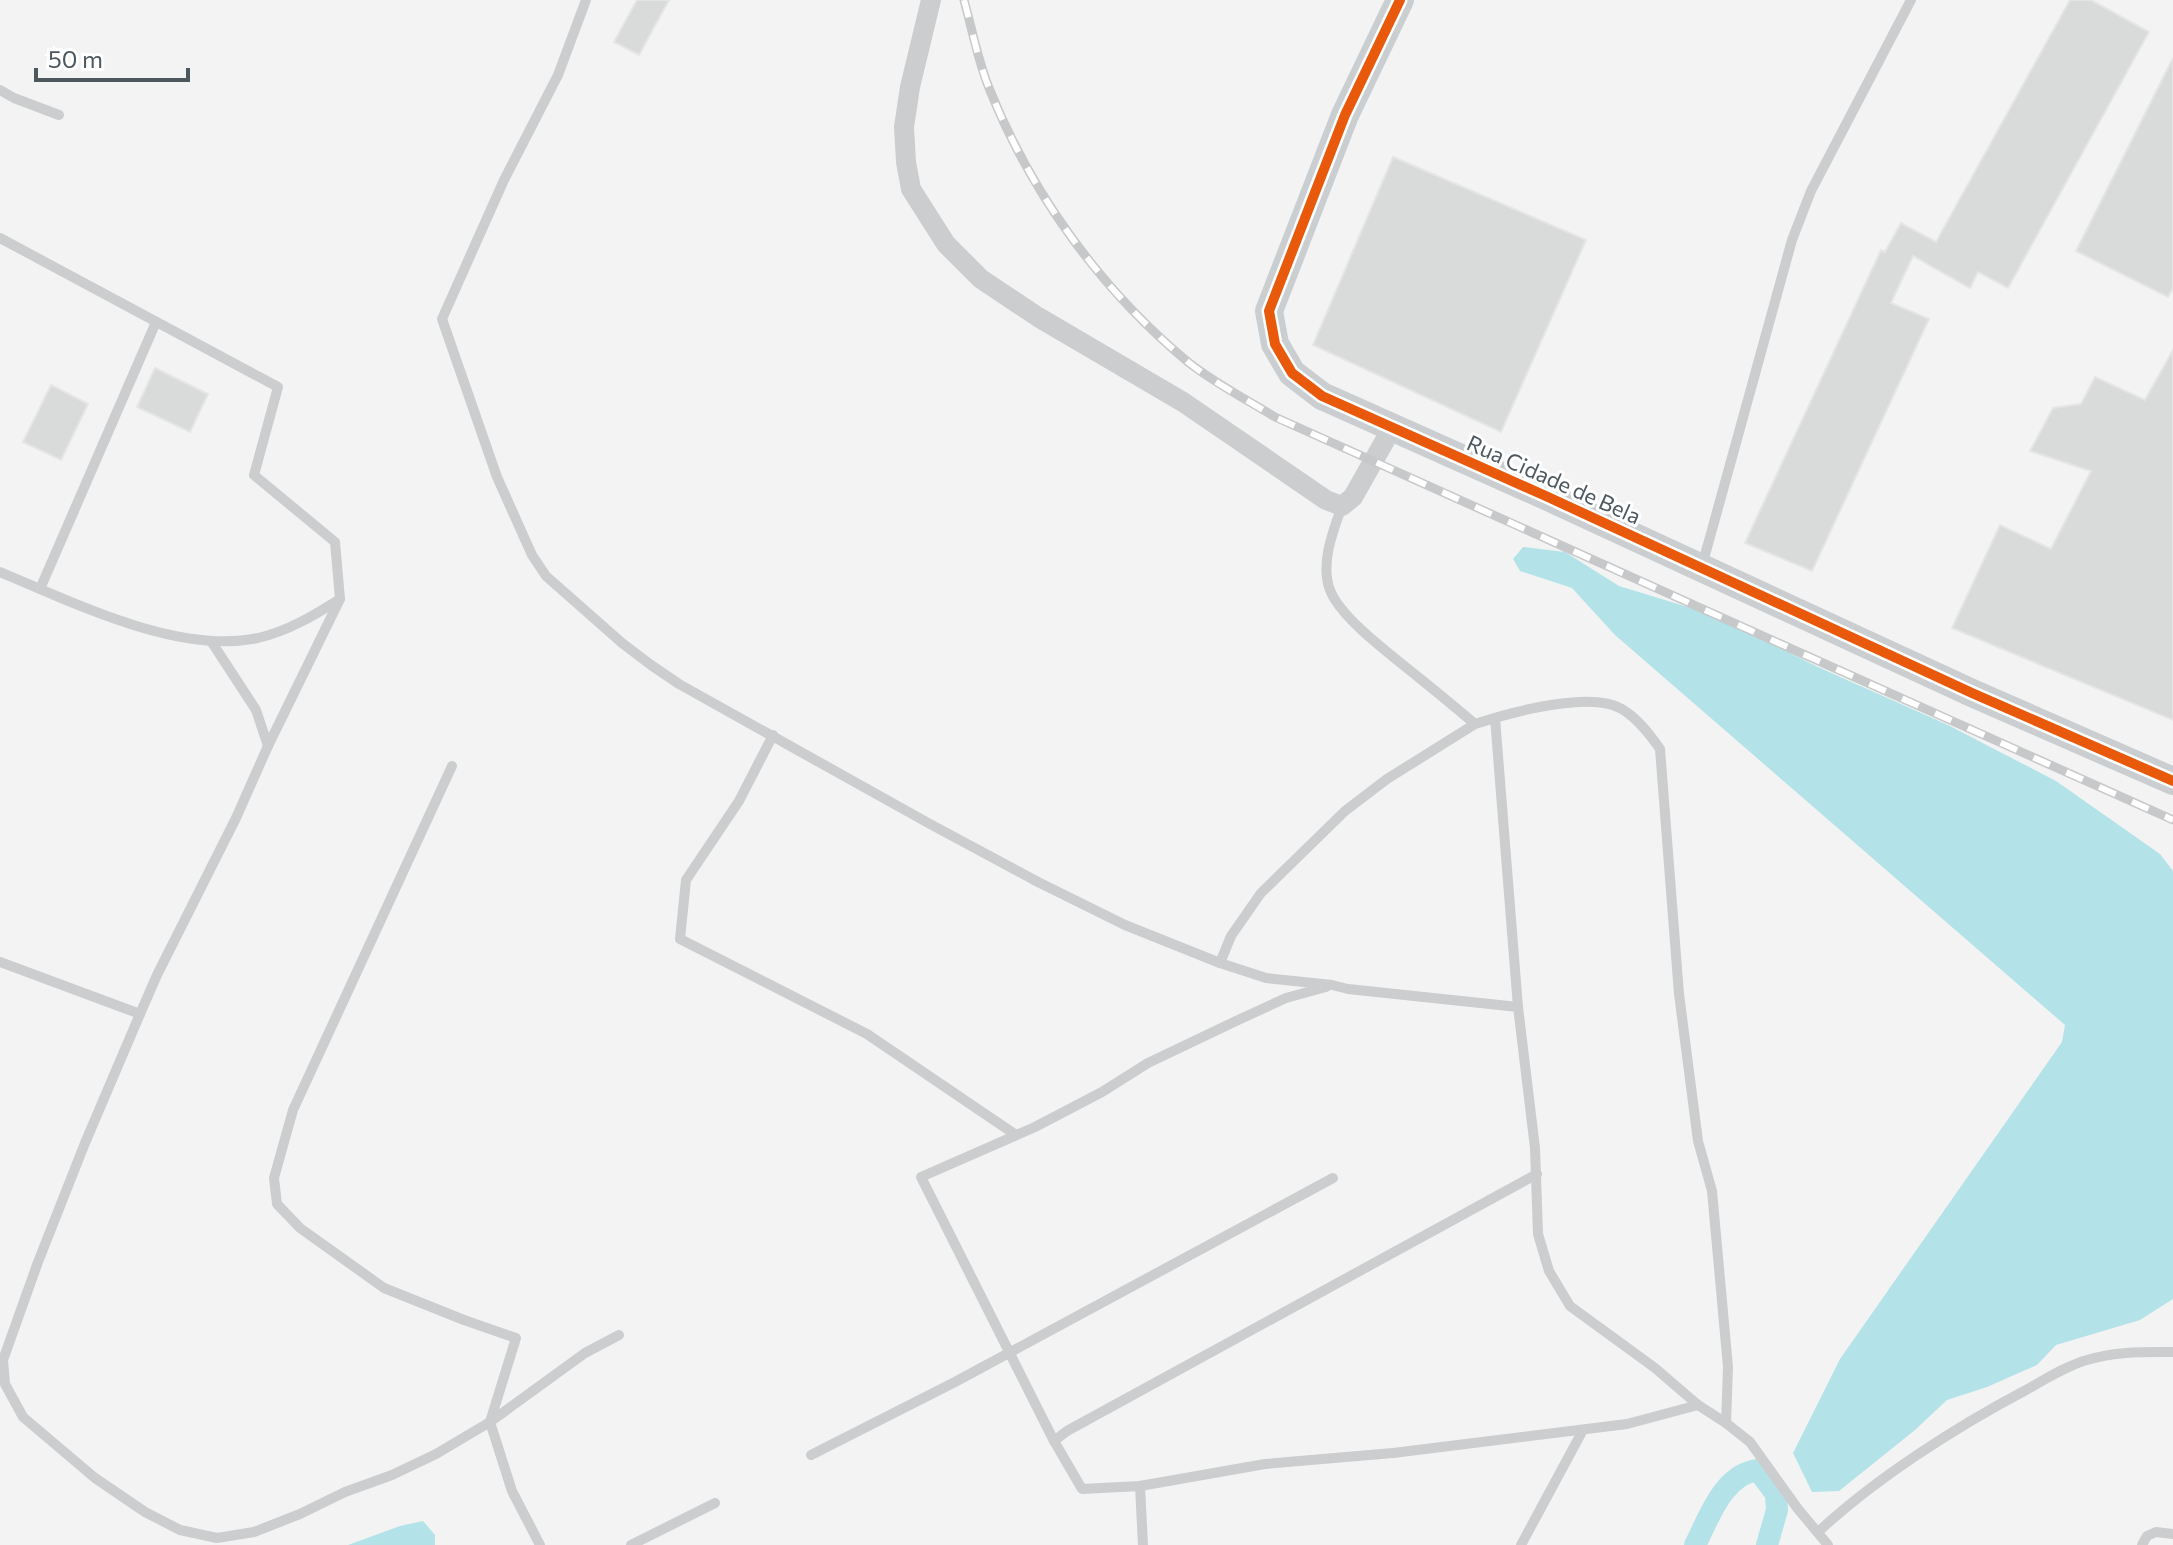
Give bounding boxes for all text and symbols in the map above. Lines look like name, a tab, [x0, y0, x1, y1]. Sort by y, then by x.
scale bar	[36, 32, 188, 82]
text: 50 m	[48, 44, 103, 73]
street label: Rua Cidade de Bela	[1463, 429, 1645, 529]

